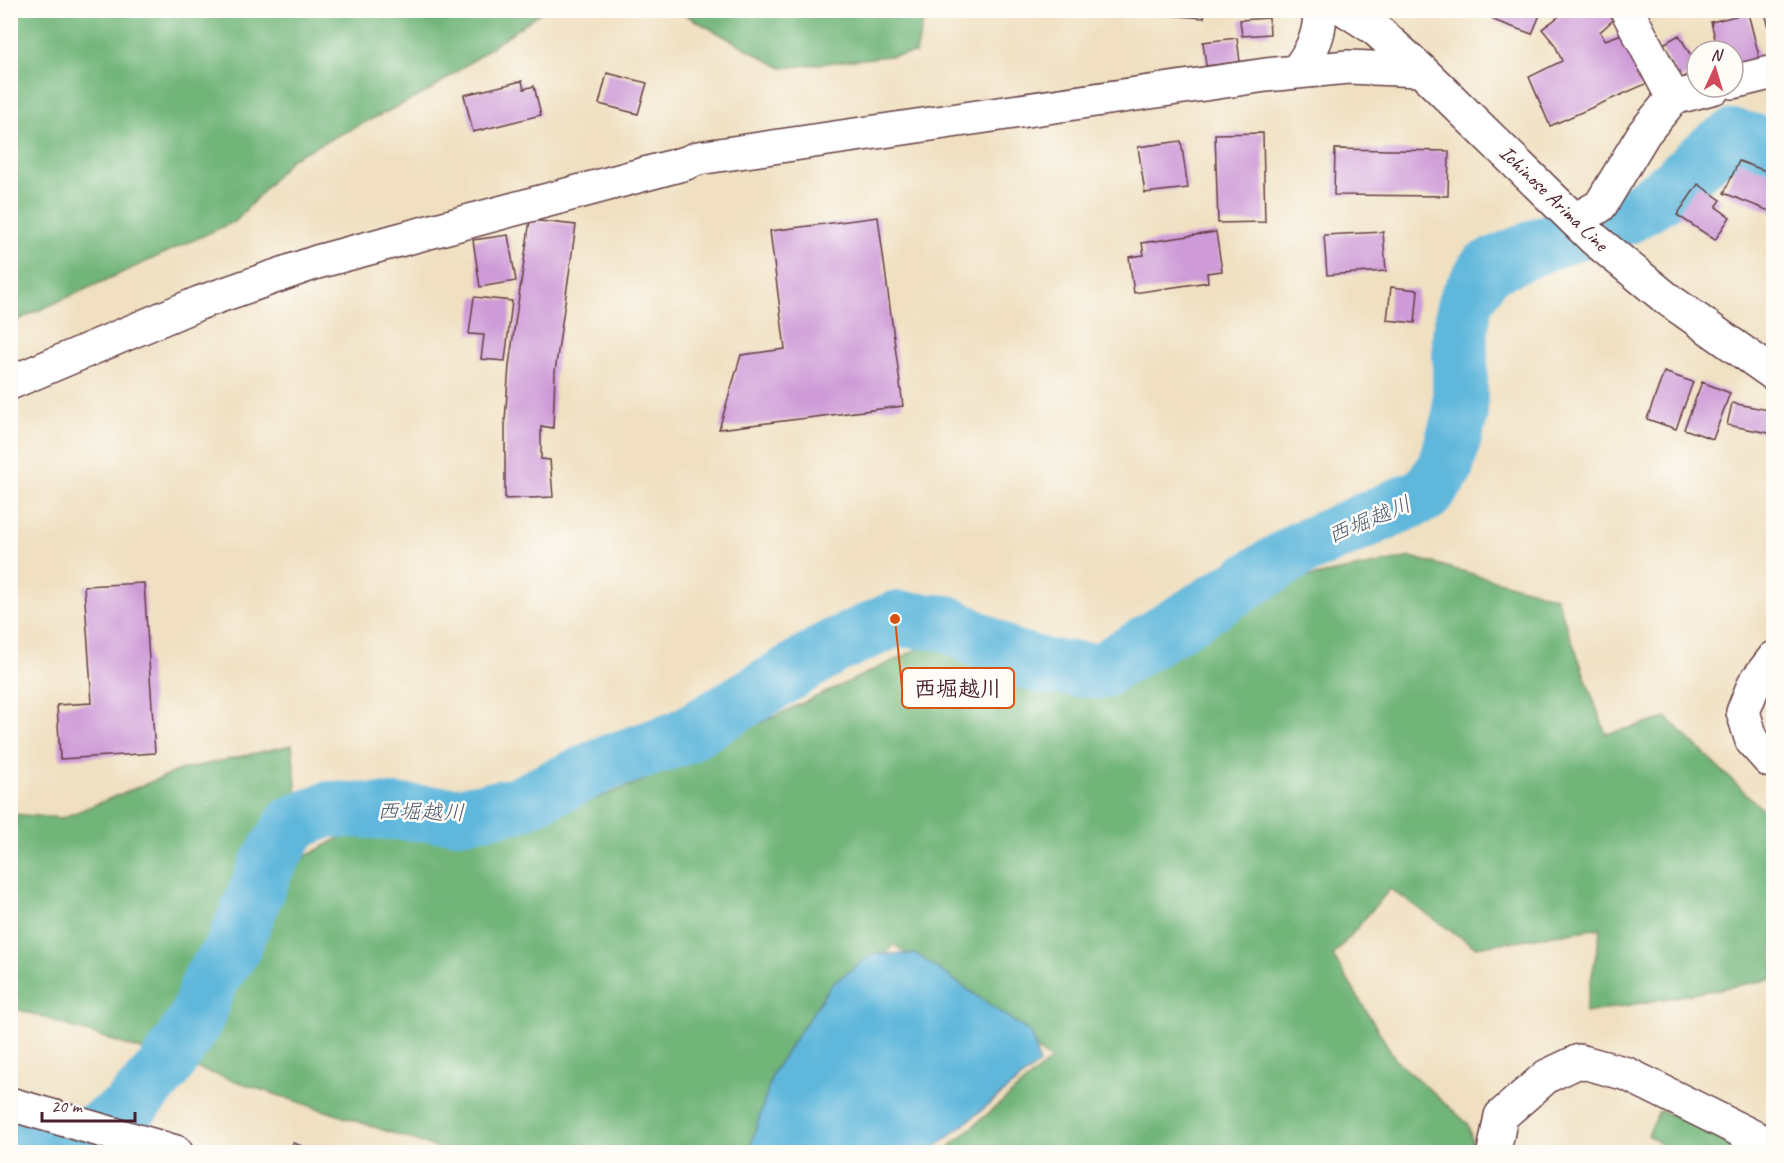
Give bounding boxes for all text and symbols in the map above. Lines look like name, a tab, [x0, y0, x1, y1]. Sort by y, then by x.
north arrow	[1685, 39, 1745, 99]
text: N	[1710, 45, 1725, 66]
street label: Ichinose Arima Line	[1494, 140, 1615, 258]
water label: 西堀越川	[1323, 490, 1415, 550]
callout: 西堀越川	[902, 668, 1014, 708]
text: 西堀越川	[914, 675, 1002, 703]
water label: 西堀越川	[377, 797, 465, 827]
scale bar	[42, 1085, 135, 1123]
text: 20 m	[51, 1095, 84, 1117]

